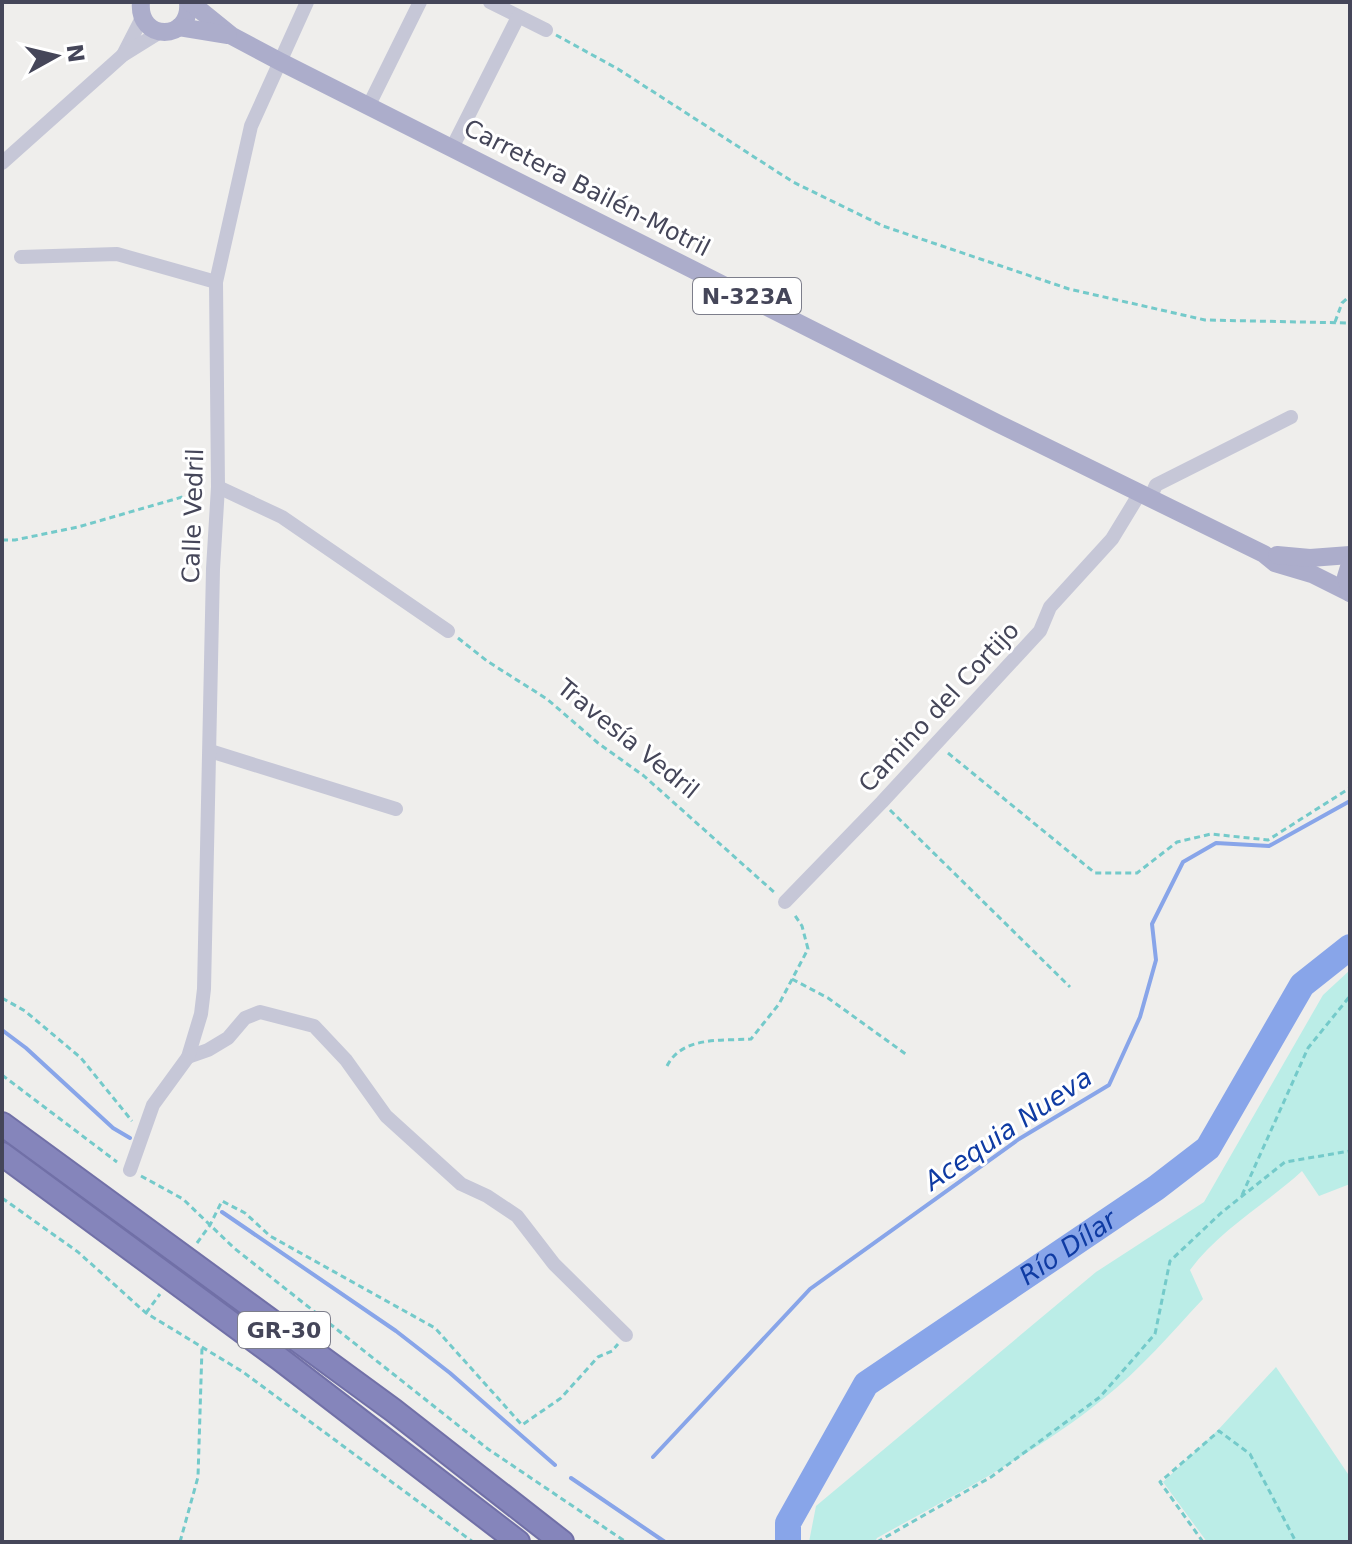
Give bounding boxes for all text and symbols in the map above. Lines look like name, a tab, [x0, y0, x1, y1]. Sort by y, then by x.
north arrow	[16, 16, 96, 96]
text: N	[62, 42, 89, 64]
street label: Carretera Bailén-Motril	[459, 114, 715, 262]
road number: N-323A	[693, 278, 801, 314]
street label: Calle Vedril	[177, 448, 209, 584]
street label: Camino del Cortijo	[853, 616, 1025, 798]
street label: Travesía Vedril	[551, 673, 704, 805]
water label: Acequia Nueva	[917, 1062, 1098, 1197]
water label: Río Dílar	[1014, 1203, 1124, 1291]
road number: GR-30	[238, 1312, 330, 1348]

